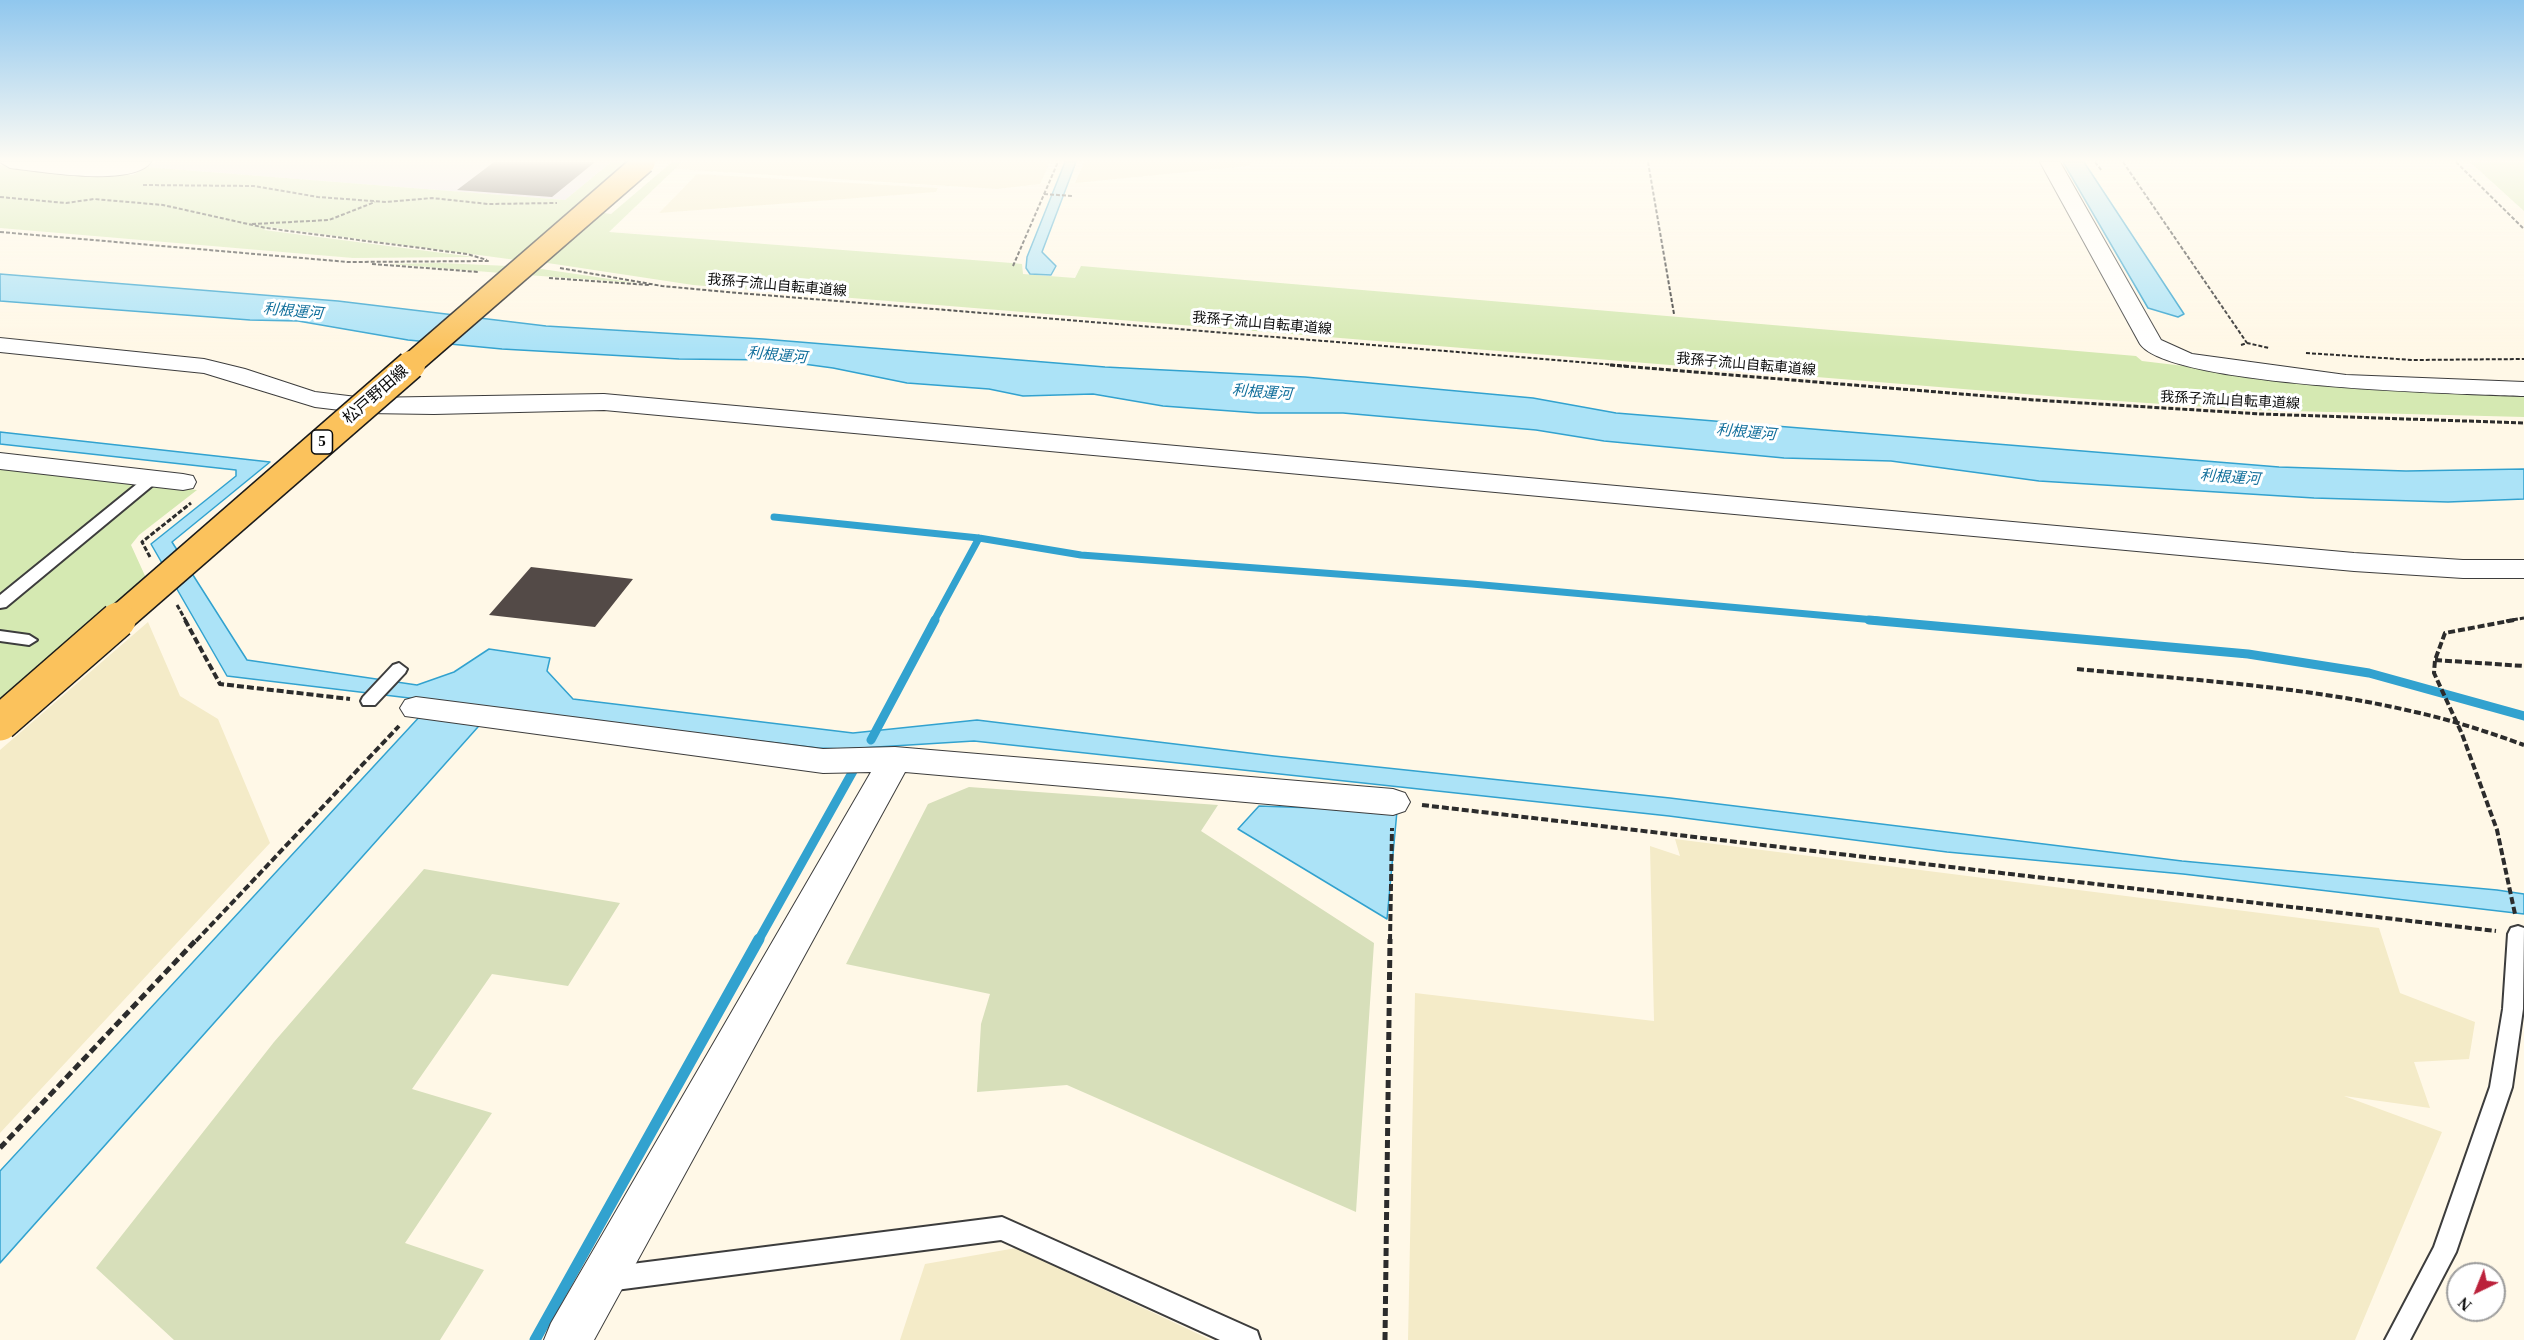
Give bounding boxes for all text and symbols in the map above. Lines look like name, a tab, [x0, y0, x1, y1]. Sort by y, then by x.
street label: 我孫子流山自転車道線	[707, 272, 847, 300]
water label: 利根運河	[262, 300, 324, 324]
street label: 我孫子流山自転車道線	[1192, 310, 1332, 338]
water label: 利根運河	[746, 344, 808, 368]
street label: 我孫子流山自転車道線	[1676, 351, 1816, 379]
street label: 松戸野田線	[340, 362, 412, 428]
water label: 利根運河	[1231, 382, 1293, 404]
street label: 我孫子流山自転車道線	[2160, 389, 2300, 413]
water label: 利根運河	[1715, 421, 1777, 445]
road number: 5	[312, 430, 332, 454]
water label: 利根運河	[2199, 467, 2261, 489]
north arrow	[2446, 1262, 2506, 1322]
text: N	[2455, 1294, 2475, 1314]

